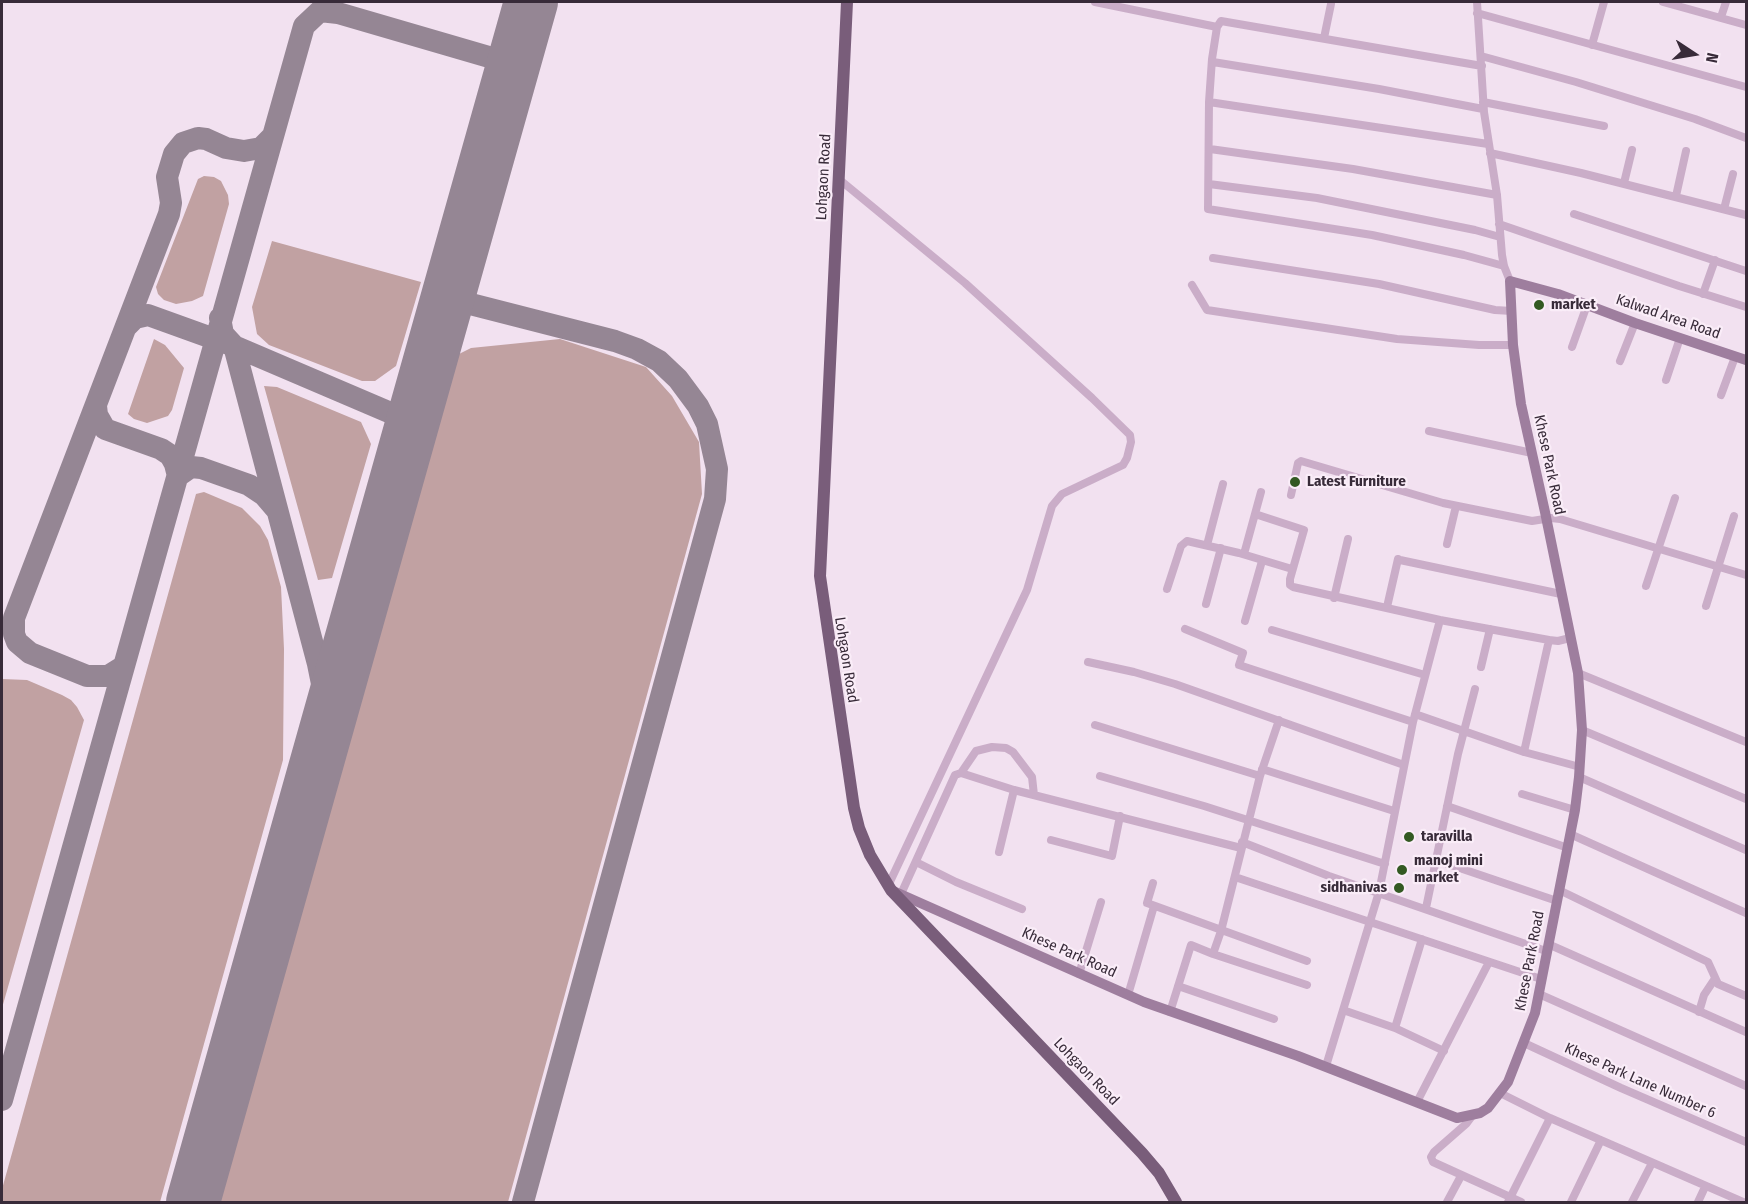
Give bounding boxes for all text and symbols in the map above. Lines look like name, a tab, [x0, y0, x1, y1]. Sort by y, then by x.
north arrow	[1664, 24, 1724, 84]
text: N	[1702, 51, 1722, 65]
street label: Lohgaon Road	[813, 133, 835, 221]
street label: Kalwad Area Road	[1613, 291, 1723, 343]
place label: market	[1551, 296, 1596, 314]
marker: market	[1532, 298, 1546, 312]
street label: Khese Park Road	[1530, 413, 1568, 517]
place label: Latest Furniture	[1307, 473, 1406, 491]
marker: Latest Furniture	[1288, 475, 1302, 489]
street label: Lohgaon Road	[830, 616, 862, 704]
place label: taravilla	[1421, 828, 1472, 846]
marker: taravilla	[1402, 830, 1416, 844]
place label: manoj mini market	[1414, 852, 1483, 887]
marker: manoj mini market	[1395, 863, 1409, 877]
place label: sidhanivas	[1321, 879, 1387, 897]
marker: sidhanivas	[1392, 881, 1406, 895]
street label: Khese Park Road	[1511, 909, 1549, 1013]
street label: Khese Park Road	[1019, 924, 1119, 982]
street label: Lohgaon Road	[1049, 1035, 1123, 1109]
street label: Khese Park Lane Number 6	[1562, 1040, 1718, 1122]

